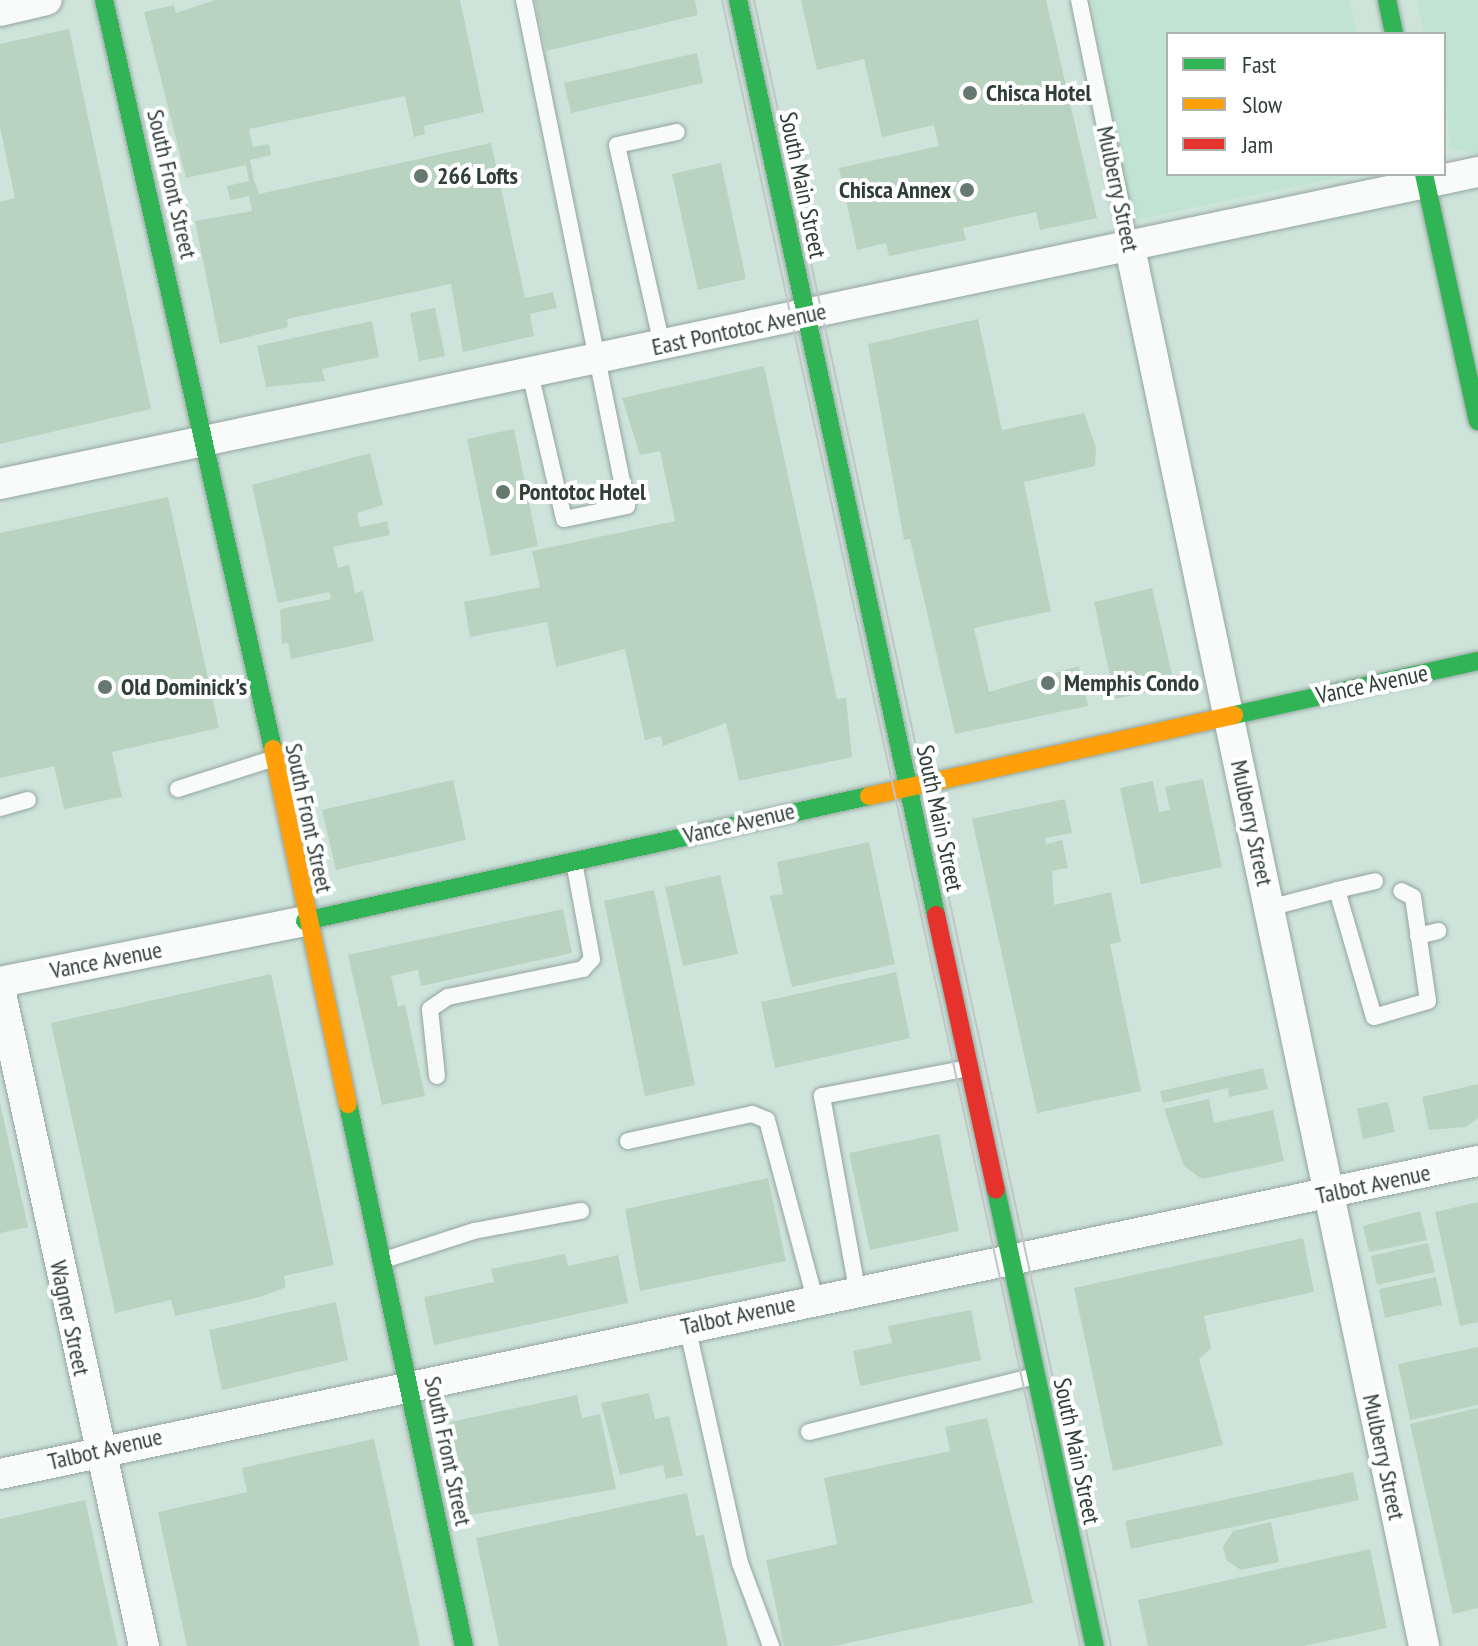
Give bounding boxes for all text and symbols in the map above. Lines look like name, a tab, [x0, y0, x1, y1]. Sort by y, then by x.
legend	[1166, 32, 1446, 176]
text: Fast	[1242, 49, 1276, 80]
place label: Chisca Hotel	[986, 79, 1091, 107]
marker: Chisca Hotel	[961, 84, 979, 102]
text: Slow	[1242, 89, 1282, 120]
street label: South Front Street	[141, 107, 203, 261]
street label: South Main Street	[773, 109, 833, 261]
street label: Mulberry Street	[1091, 123, 1145, 255]
text: Jam	[1242, 129, 1273, 160]
place label: 266 Lofts	[437, 162, 518, 190]
marker: 266 Lofts	[412, 167, 430, 185]
place label: Chisca Annex	[838, 176, 951, 204]
marker: Chisca Annex	[958, 181, 976, 199]
street label: East Pontotoc Avenue	[649, 296, 829, 362]
place label: Pontotoc Hotel	[519, 478, 646, 506]
marker: Pontotoc Hotel	[494, 483, 512, 501]
street label: Vance Avenue	[1313, 658, 1431, 710]
place label: Memphis Condo	[1064, 669, 1199, 697]
place label: Old Dominick's	[121, 673, 247, 701]
marker: Memphis Condo	[1039, 674, 1057, 692]
marker: Old Dominick's	[96, 678, 114, 696]
street label: South Front Street	[279, 741, 339, 895]
street label: South Main Street	[910, 742, 970, 894]
street label: Mulberry Street	[1225, 757, 1279, 889]
street label: Vance Avenue	[680, 796, 798, 850]
street label: Vance Avenue	[47, 935, 165, 985]
street label: Talbot Avenue	[1313, 1158, 1433, 1210]
street label: Wagner Street	[44, 1258, 96, 1378]
street label: Talbot Avenue	[678, 1289, 798, 1341]
street label: South Front Street	[418, 1374, 478, 1528]
street label: South Main Street	[1047, 1375, 1107, 1527]
street label: Mulberry Street	[1357, 1391, 1411, 1523]
street label: Talbot Avenue	[45, 1422, 165, 1476]

